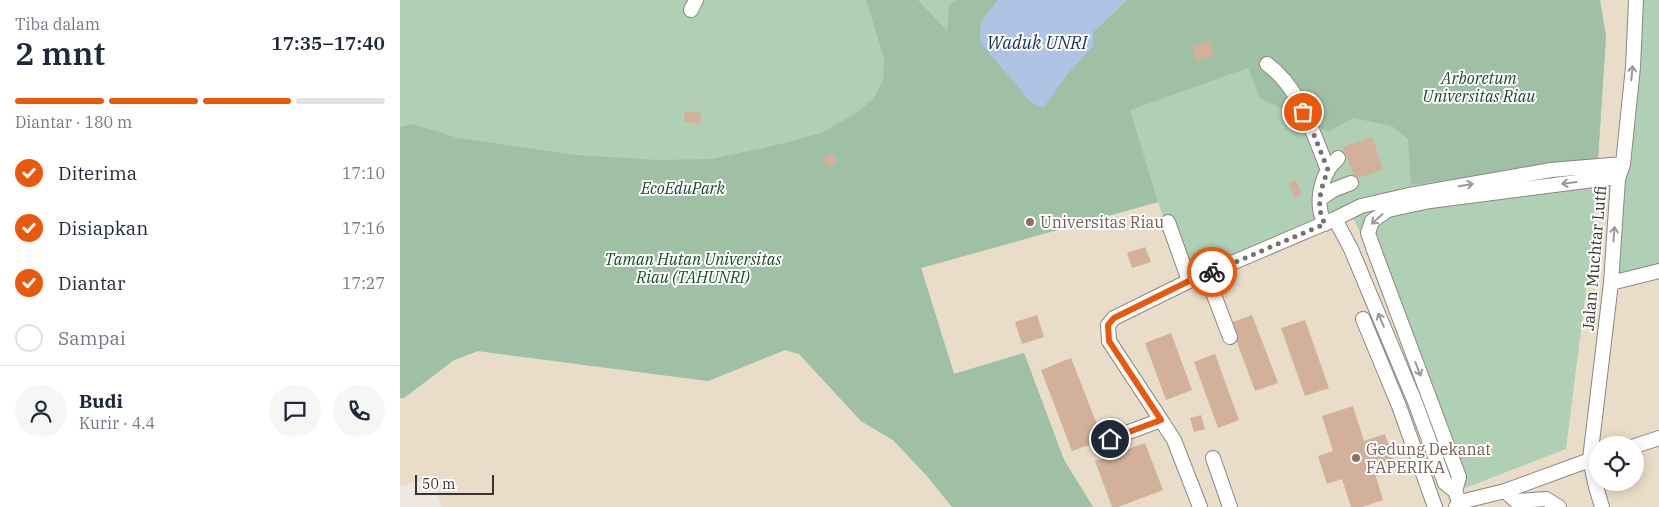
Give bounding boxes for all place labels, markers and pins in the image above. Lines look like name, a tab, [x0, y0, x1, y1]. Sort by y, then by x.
pin	[1282, 91, 1324, 133]
place label: Universitas Riau	[1040, 212, 1164, 232]
marker: Universitas Riau	[1024, 216, 1036, 228]
pin	[1089, 418, 1131, 460]
place label: Gedung Dekanat FAPERIKA	[1366, 439, 1491, 477]
marker: Gedung Dekanat FAPERIKA	[1350, 452, 1362, 464]

